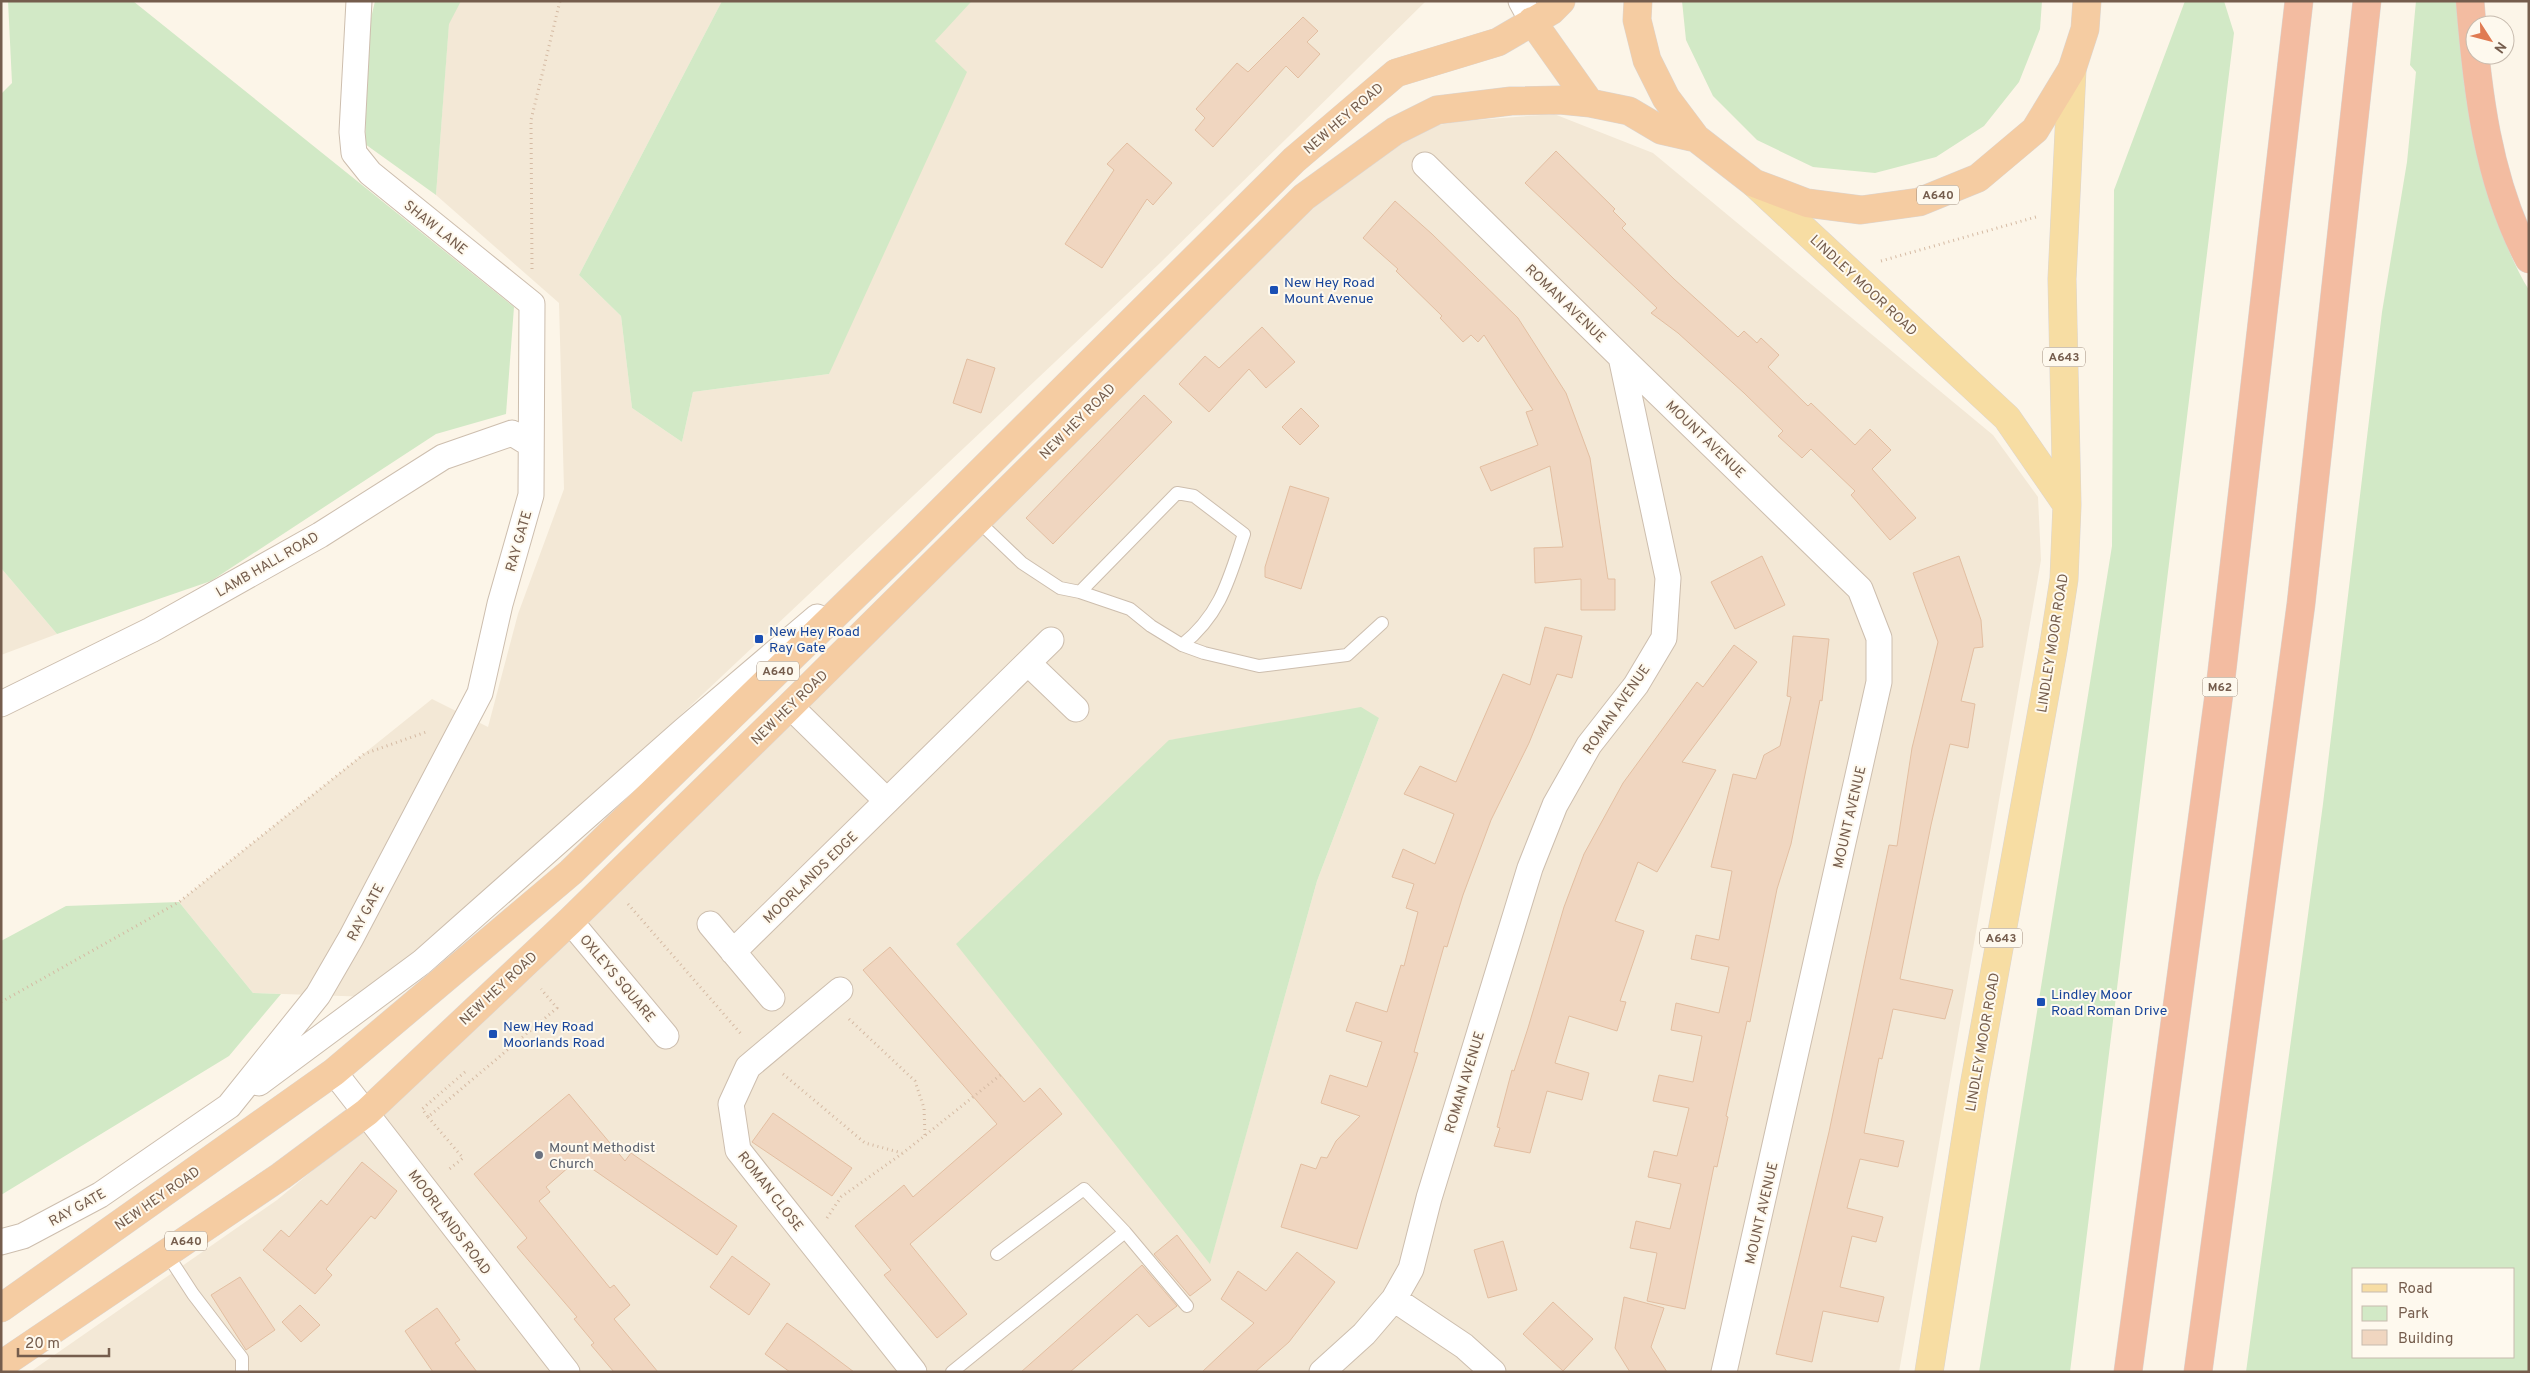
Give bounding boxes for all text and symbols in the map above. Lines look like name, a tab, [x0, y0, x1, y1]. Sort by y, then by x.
north arrow	[2465, 15, 2515, 65]
text: N	[2489, 38, 2509, 56]
street label: NEW HEY ROAD	[1301, 80, 1387, 158]
road number: A640	[1917, 186, 1959, 204]
street label: SHAW LANE	[400, 197, 470, 259]
street label: LINDLEY MOOR ROAD	[1806, 232, 1920, 340]
street label: ROMAN AVENUE	[1521, 261, 1609, 347]
place label: New Hey Road Mount Avenue	[1284, 275, 1375, 308]
marker: New Hey Road Mount Avenue	[1268, 284, 1280, 296]
road number: A643	[2043, 348, 2085, 367]
street label: NEW HEY ROAD	[1037, 381, 1119, 463]
street label: MOUNT AVENUE	[1661, 398, 1748, 483]
street label: RAY GATE	[503, 509, 536, 574]
street label: LAMB HALL ROAD	[213, 529, 322, 602]
street label: LINDLEY MOOR ROAD	[2034, 572, 2073, 714]
place label: New Hey Road Ray Gate	[769, 624, 860, 657]
marker: New Hey Road Ray Gate	[753, 633, 765, 645]
road number: A640	[757, 661, 799, 680]
street label: ROMAN AVENUE	[1580, 662, 1654, 758]
street label: NEW HEY ROAD	[748, 667, 832, 749]
road number: M62	[2202, 678, 2238, 696]
street label: MOUNT AVENUE	[1830, 764, 1871, 870]
street label: MOORLANDS EDGE	[760, 828, 862, 928]
street label: RAY GATE	[344, 881, 389, 944]
road number: A643	[1980, 928, 2022, 948]
street label: OXLEYS SQUARE	[575, 932, 658, 1026]
street label: NEW HEY ROAD	[457, 949, 541, 1029]
street label: LINDLEY MOOR ROAD	[1963, 972, 2004, 1113]
place label: Lindley Moor Road Roman Drive	[2051, 987, 2167, 1020]
marker: Lindley Moor Road Roman Drive	[2035, 996, 2047, 1008]
place label: New Hey Road Moorlands Road	[503, 1019, 605, 1052]
marker: New Hey Road Moorlands Road	[487, 1028, 499, 1040]
street label: ROMAN AVENUE	[1442, 1029, 1489, 1135]
place label: Mount Methodist Church	[549, 1140, 655, 1173]
marker: Mount Methodist Church	[533, 1149, 545, 1161]
street label: ROMAN CLOSE	[733, 1149, 806, 1235]
street label: MOUNT AVENUE	[1742, 1160, 1783, 1266]
street label: NEW HEY ROAD	[112, 1164, 204, 1235]
street label: MOORLANDS ROAD	[404, 1167, 494, 1279]
street label: RAY GATE	[46, 1186, 109, 1231]
road number: A640	[165, 1232, 207, 1250]
legend	[2352, 1268, 2515, 1358]
text: Road	[2398, 1280, 2433, 1299]
text: Park	[2398, 1305, 2429, 1324]
scale bar	[18, 1326, 109, 1358]
text: Building	[2398, 1330, 2453, 1349]
text: 20 m	[25, 1335, 60, 1354]

